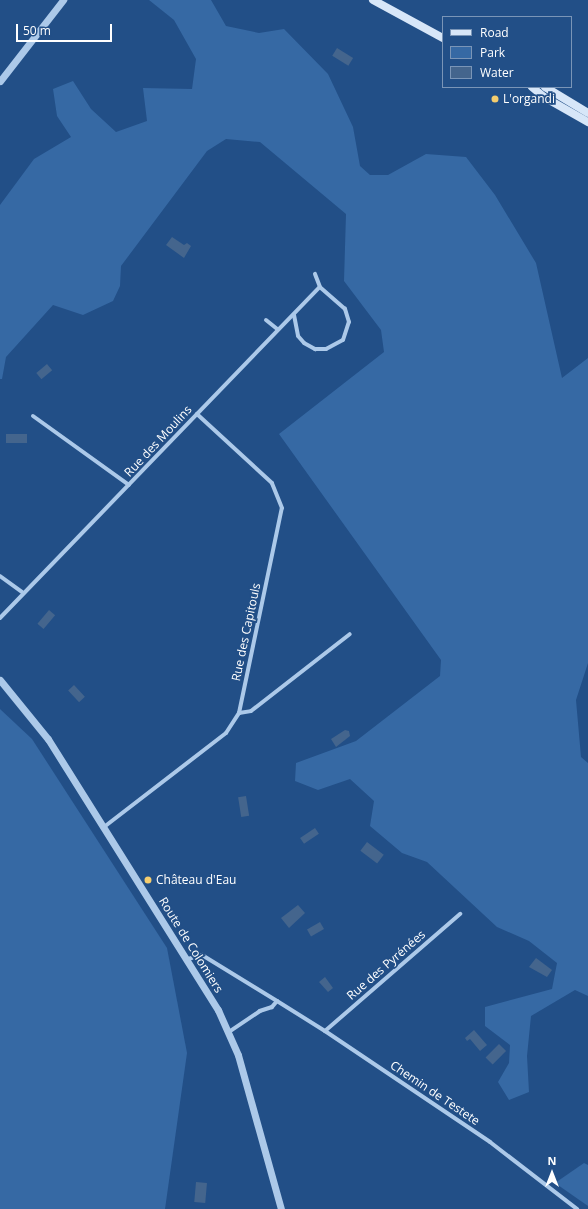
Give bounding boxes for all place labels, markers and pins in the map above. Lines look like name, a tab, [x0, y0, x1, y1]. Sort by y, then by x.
place label: L'organdi	[503, 92, 555, 106]
marker: L'organdi	[490, 94, 500, 104]
place label: Château d'Eau	[156, 873, 236, 887]
marker: Château d'Eau	[143, 875, 153, 885]

